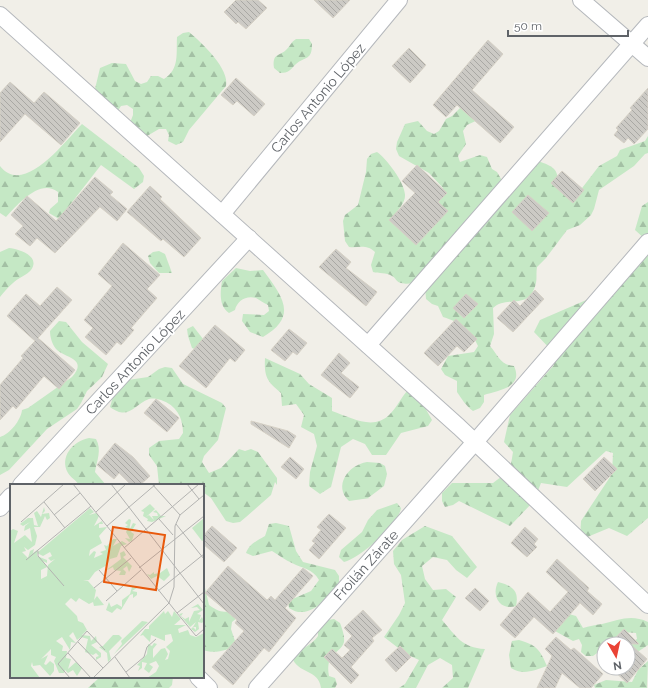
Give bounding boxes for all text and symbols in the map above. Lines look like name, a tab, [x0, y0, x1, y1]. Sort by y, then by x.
scale bar	[508, 12, 628, 38]
text: 50 m	[514, 19, 542, 33]
street label: Carlos Antonio López	[268, 40, 368, 156]
street label: Carlos Antonio López	[82, 306, 188, 418]
inset map	[10, 484, 204, 678]
street label: Froilán Zárate	[330, 527, 402, 603]
north arrow	[596, 636, 636, 676]
text: N	[612, 658, 623, 672]

